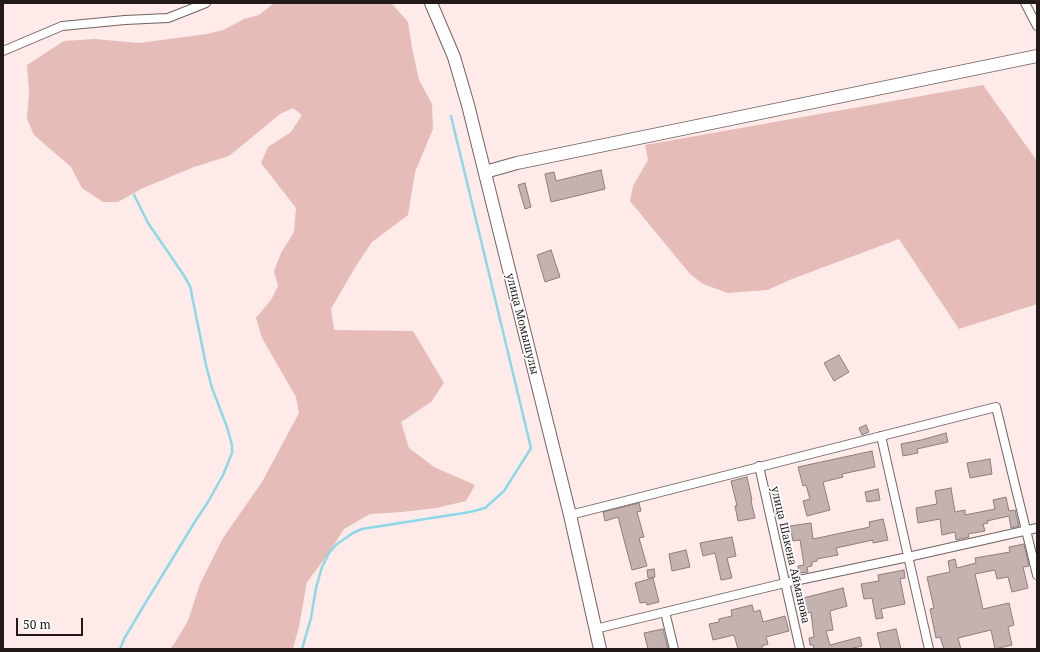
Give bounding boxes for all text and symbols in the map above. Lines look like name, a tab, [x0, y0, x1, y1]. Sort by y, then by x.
street label: улица Момышулы	[503, 272, 541, 376]
street label: улица Шакена Айманова	[768, 485, 812, 625]
scale bar	[18, 610, 85, 636]
text: 50 m	[23, 616, 51, 633]

